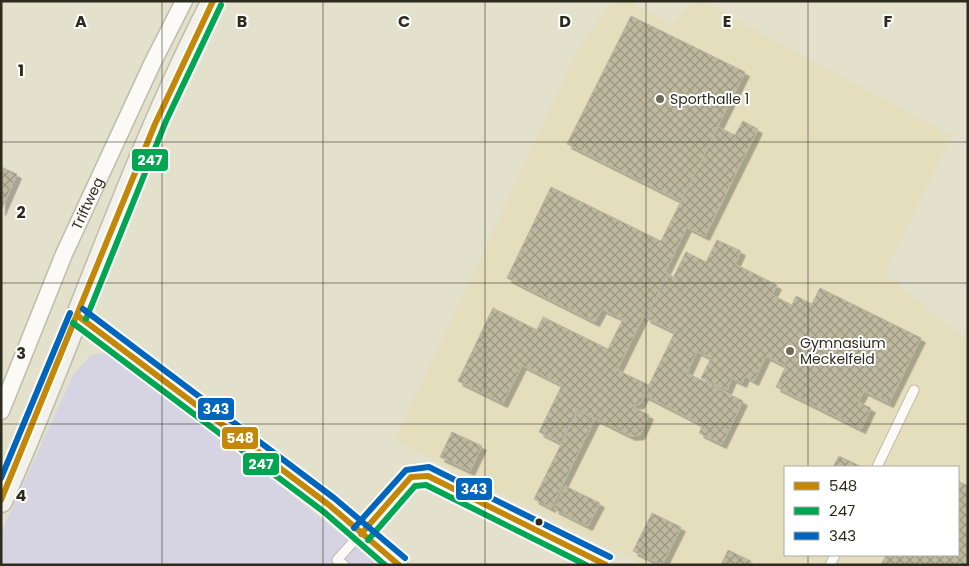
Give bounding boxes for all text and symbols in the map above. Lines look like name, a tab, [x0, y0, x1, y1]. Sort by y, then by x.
text: A	[75, 10, 87, 33]
text: B	[237, 10, 247, 33]
text: C	[398, 10, 410, 33]
text: D	[559, 10, 571, 33]
text: E	[723, 10, 731, 33]
text: F	[884, 10, 893, 33]
text: 1	[18, 59, 24, 82]
place label: Sporthalle 1	[670, 89, 749, 109]
marker: Sporthalle 1	[654, 93, 666, 105]
line badge: 247	[131, 148, 169, 172]
text: 247	[138, 150, 163, 170]
street label: Triftweg	[67, 174, 108, 233]
text: 2	[16, 201, 26, 224]
place label: Gymnasium Meckelfeld	[800, 333, 886, 369]
text: 3	[16, 342, 26, 365]
marker: Gymnasium Meckelfeld	[784, 345, 796, 357]
line badge: 343	[197, 397, 235, 421]
text: 343	[203, 399, 229, 419]
line badge: 548	[221, 426, 259, 450]
text: 548	[226, 428, 254, 448]
line badge: 247	[242, 452, 280, 476]
text: 247	[249, 454, 274, 474]
legend	[784, 466, 959, 556]
text: 548	[829, 475, 857, 496]
line badge: 343	[455, 477, 493, 501]
text: 343	[461, 479, 487, 499]
text: 4	[16, 484, 27, 507]
text: 247	[829, 500, 855, 521]
unlabelled marker	[534, 517, 544, 527]
text: 343	[829, 525, 856, 546]

